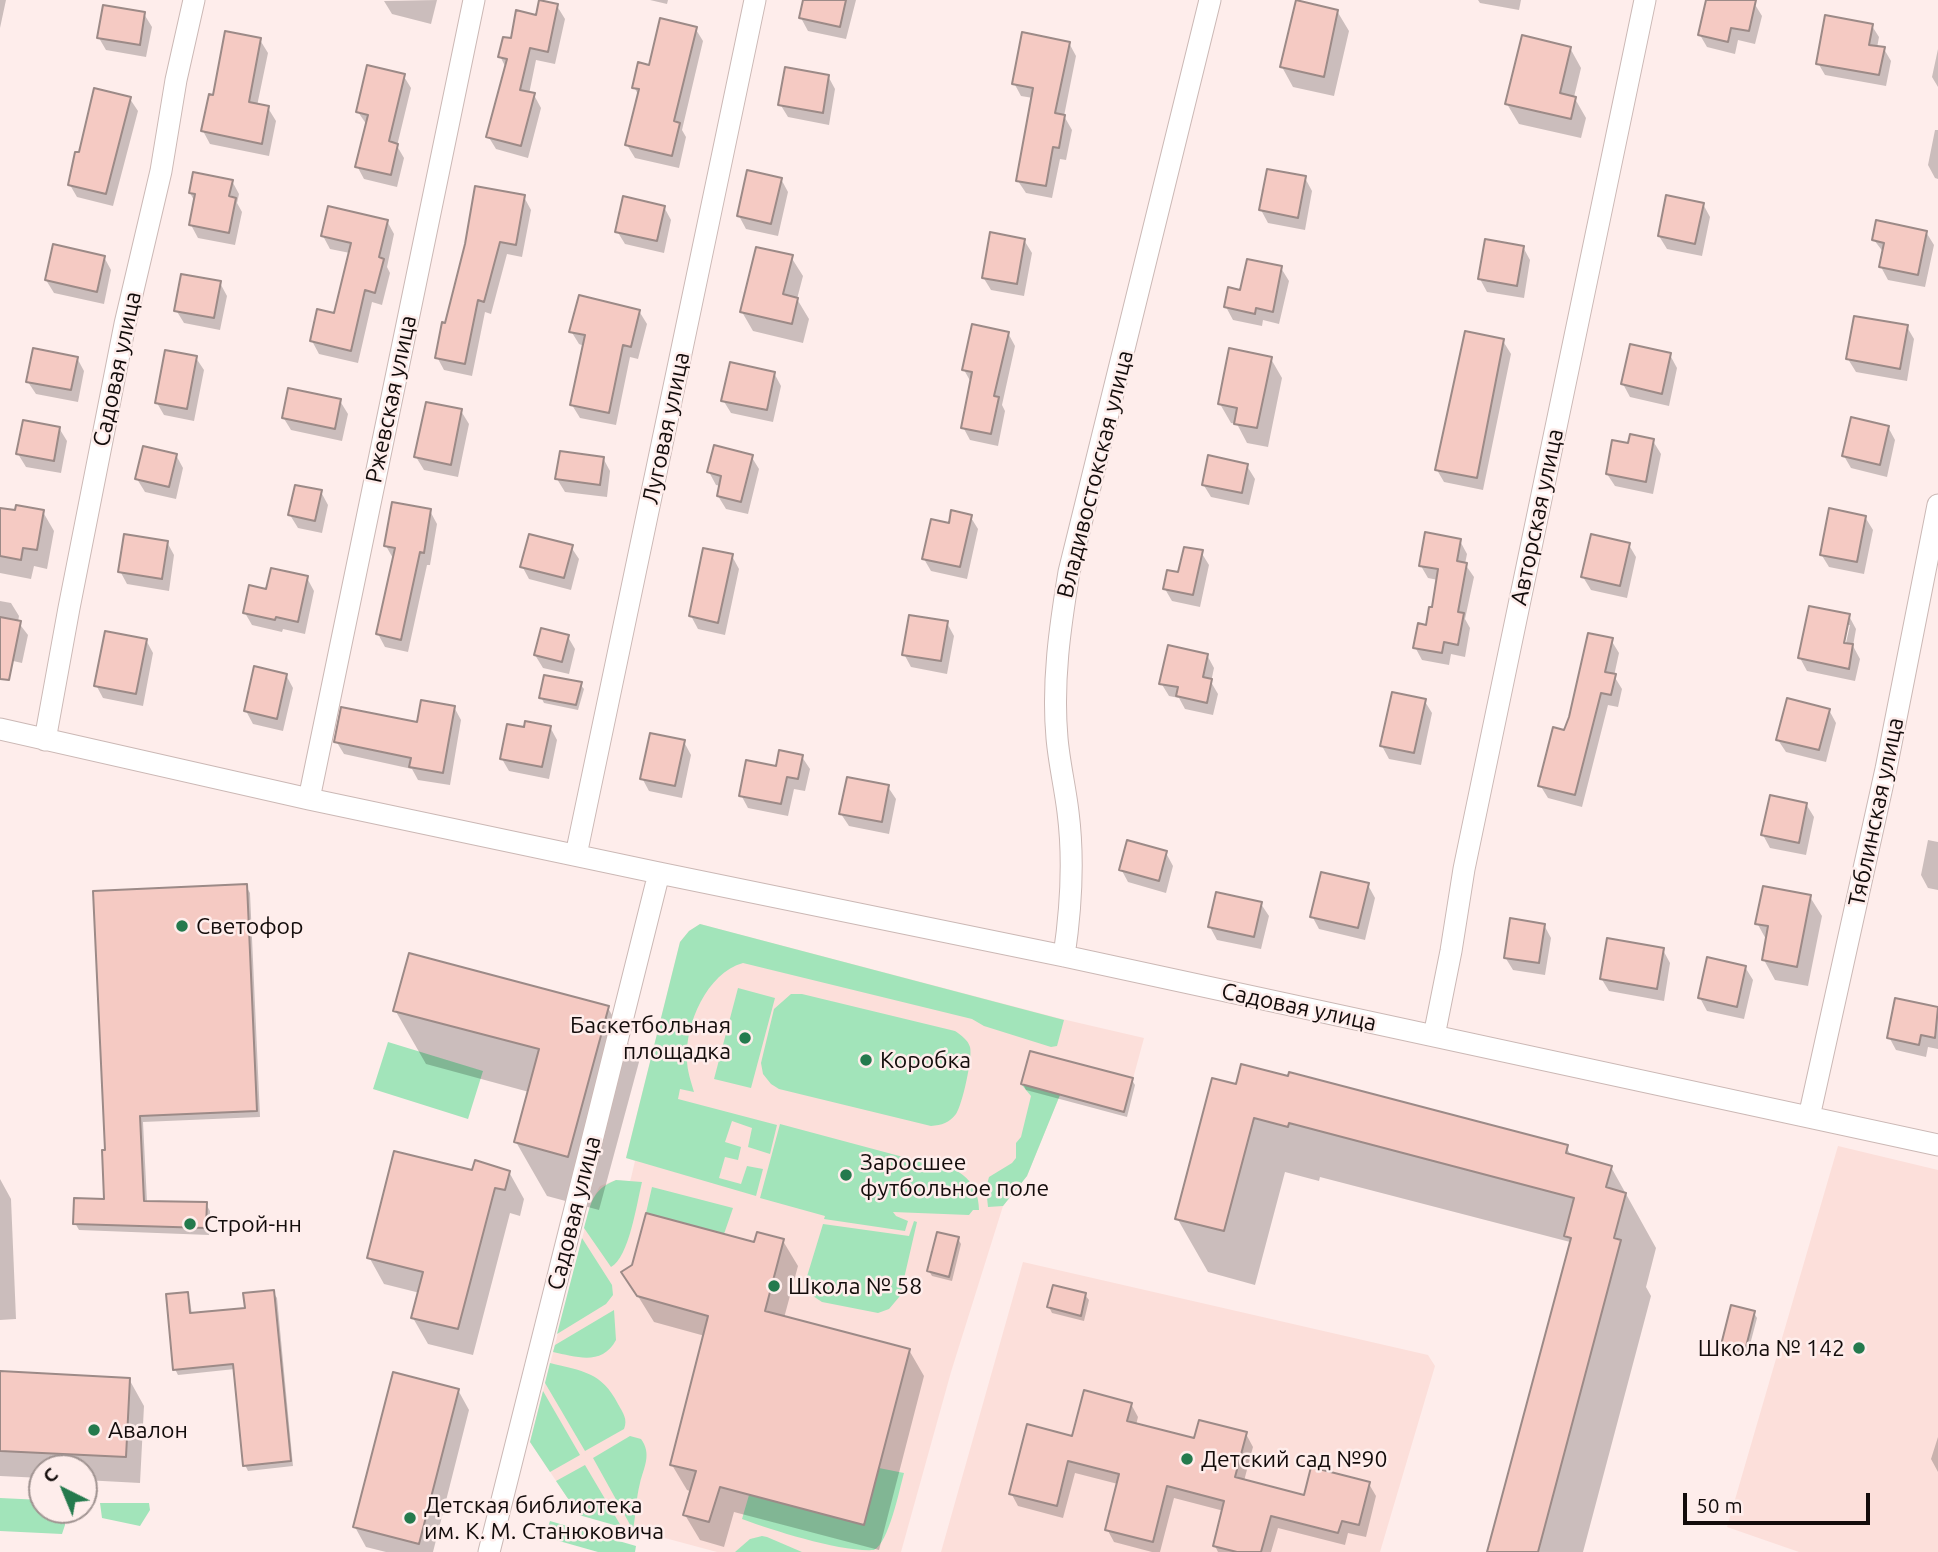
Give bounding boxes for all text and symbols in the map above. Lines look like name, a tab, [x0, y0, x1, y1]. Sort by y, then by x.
street label: Садовая улица	[87, 289, 147, 449]
street label: Ржевская улица	[360, 313, 422, 485]
street label: Владивостокская улица	[1051, 347, 1139, 601]
street label: Луговая улица	[636, 349, 696, 507]
street label: Авторская улица	[1505, 426, 1569, 608]
street label: Тяблинская улица	[1842, 715, 1910, 909]
place label: Светофор	[196, 912, 304, 940]
marker: Светофор	[174, 918, 190, 934]
street label: Садовая улица	[1219, 977, 1379, 1037]
place label: Баскетбольная площадка	[570, 1011, 731, 1065]
marker: Баскетбольная площадка	[737, 1030, 753, 1046]
place label: Коробка	[880, 1046, 971, 1074]
marker: Коробка	[858, 1052, 874, 1068]
street label: Садовая улица	[541, 1133, 607, 1293]
place label: Заросшее футбольное поле	[860, 1148, 1049, 1202]
marker: Заросшее футбольное поле	[838, 1167, 854, 1183]
place label: Строй-нн	[204, 1210, 302, 1238]
marker: Строй-нн	[182, 1216, 198, 1232]
place label: Школа № 58	[788, 1272, 922, 1300]
marker: Школа № 58	[766, 1278, 782, 1294]
place label: Школа № 142	[1698, 1334, 1845, 1362]
marker: Школа № 142	[1851, 1340, 1867, 1356]
place label: Авалон	[108, 1416, 188, 1444]
marker: Авалон	[86, 1422, 102, 1438]
place label: Детский сад №90	[1201, 1445, 1387, 1473]
marker: Детский сад №90	[1179, 1451, 1195, 1467]
north arrow	[28, 1454, 98, 1524]
text: С	[38, 1463, 62, 1487]
scale bar	[1686, 1478, 1873, 1522]
place label: Детская библиотека им. К. М. Станюковича	[424, 1491, 664, 1545]
text: 50 m	[1696, 1493, 1743, 1517]
marker: Детская библиотека им. К. М. Станюковича	[402, 1510, 418, 1526]

